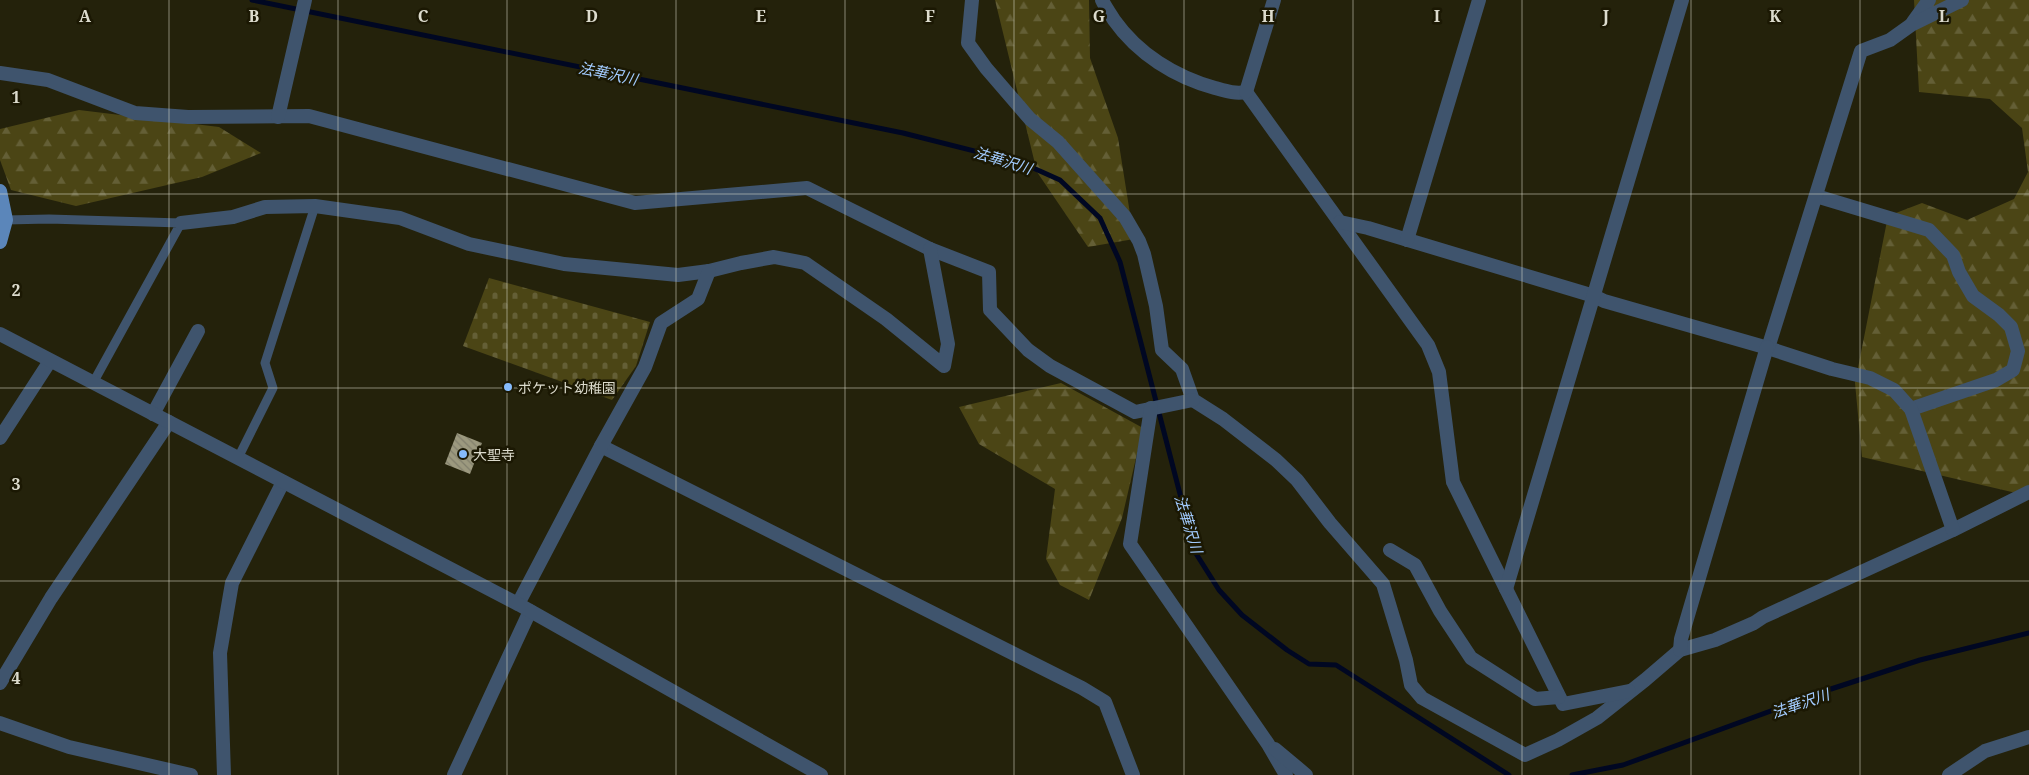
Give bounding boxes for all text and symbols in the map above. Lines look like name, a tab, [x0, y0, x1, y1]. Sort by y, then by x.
text: A	[79, 5, 92, 27]
text: B	[249, 5, 260, 27]
text: C	[418, 5, 429, 27]
text: D	[586, 5, 598, 27]
text: E	[756, 5, 766, 27]
text: F	[925, 5, 935, 27]
text: G	[1093, 5, 1105, 27]
text: H	[1261, 5, 1275, 27]
text: I	[1434, 5, 1440, 27]
text: J	[1602, 5, 1610, 27]
text: K	[1769, 5, 1781, 27]
text: L	[1939, 5, 1949, 27]
water label: 法華沢川	[577, 57, 641, 89]
text: 1	[11, 86, 21, 108]
water label: 法華沢川	[971, 142, 1037, 179]
text: 2	[11, 279, 21, 301]
place label: ポケット幼稚園	[518, 378, 616, 397]
marker: ポケット幼稚園	[502, 381, 514, 393]
place label: 大聖寺	[473, 445, 515, 464]
marker: 大聖寺	[457, 448, 469, 460]
text: 3	[11, 473, 21, 495]
water label: 法華沢川	[1171, 492, 1208, 558]
text: 4	[11, 667, 21, 689]
water label: 法華沢川	[1768, 683, 1834, 722]

